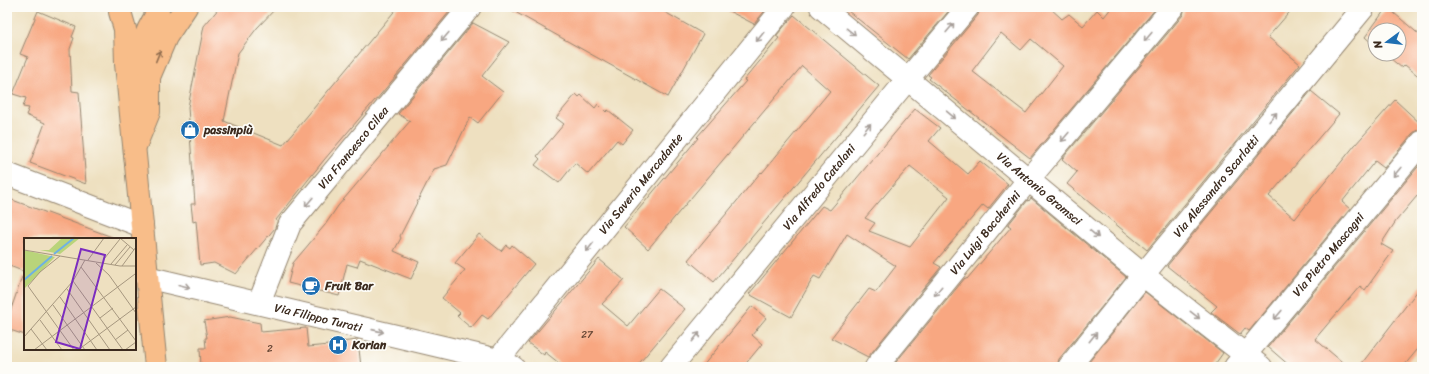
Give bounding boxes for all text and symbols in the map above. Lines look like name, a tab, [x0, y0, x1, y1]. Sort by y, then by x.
north arrow	[1367, 22, 1407, 62]
one-way arrow	[946, 23, 955, 34]
one-way arrow	[845, 27, 856, 36]
one-way arrow	[441, 32, 450, 42]
one-way arrow	[755, 32, 764, 43]
one-way arrow	[1144, 32, 1153, 42]
text: N	[1368, 38, 1388, 52]
one-way arrow	[155, 50, 162, 62]
street label: Via Francesco Cilea	[312, 100, 395, 194]
one-way arrow	[946, 110, 956, 119]
one-way arrow	[1269, 112, 1278, 122]
shop icon: passinpiù	[179, 119, 201, 141]
place label: passinpiù	[203, 119, 253, 141]
one-way arrow	[862, 123, 871, 133]
street label: Via Saverio Mercadante	[593, 128, 689, 239]
street label: Via Alessandro Scarlatti	[1167, 130, 1266, 242]
one-way arrow	[1060, 131, 1069, 142]
street label: Via Alfredo Catalani	[777, 138, 862, 235]
street label: Via Antonio Gramsci	[991, 146, 1088, 232]
one-way arrow	[1393, 167, 1402, 177]
street label: Via Luigi Boccherini	[944, 185, 1027, 280]
one-way arrow	[304, 196, 313, 207]
street label: Via Pietro Mascagni	[1287, 207, 1371, 302]
one-way arrow	[1089, 229, 1099, 238]
inset map	[24, 238, 136, 350]
one-way arrow	[585, 241, 594, 252]
cafe icon: Fruit Bar	[300, 275, 322, 297]
place label: Fruit Bar	[324, 275, 374, 297]
one-way arrow	[177, 282, 190, 290]
one-way arrow	[933, 286, 942, 297]
street label: Via Filippo Turati	[272, 297, 365, 339]
one-way arrow	[1274, 310, 1283, 320]
one-way arrow	[1189, 311, 1200, 320]
house number: 27	[581, 326, 594, 344]
one-way arrow	[372, 328, 385, 336]
one-way arrow	[691, 331, 700, 342]
one-way arrow	[1089, 331, 1098, 342]
hospital icon: Korian	[327, 334, 349, 356]
place label: Korian	[351, 334, 387, 356]
house number: 2	[267, 340, 273, 358]

